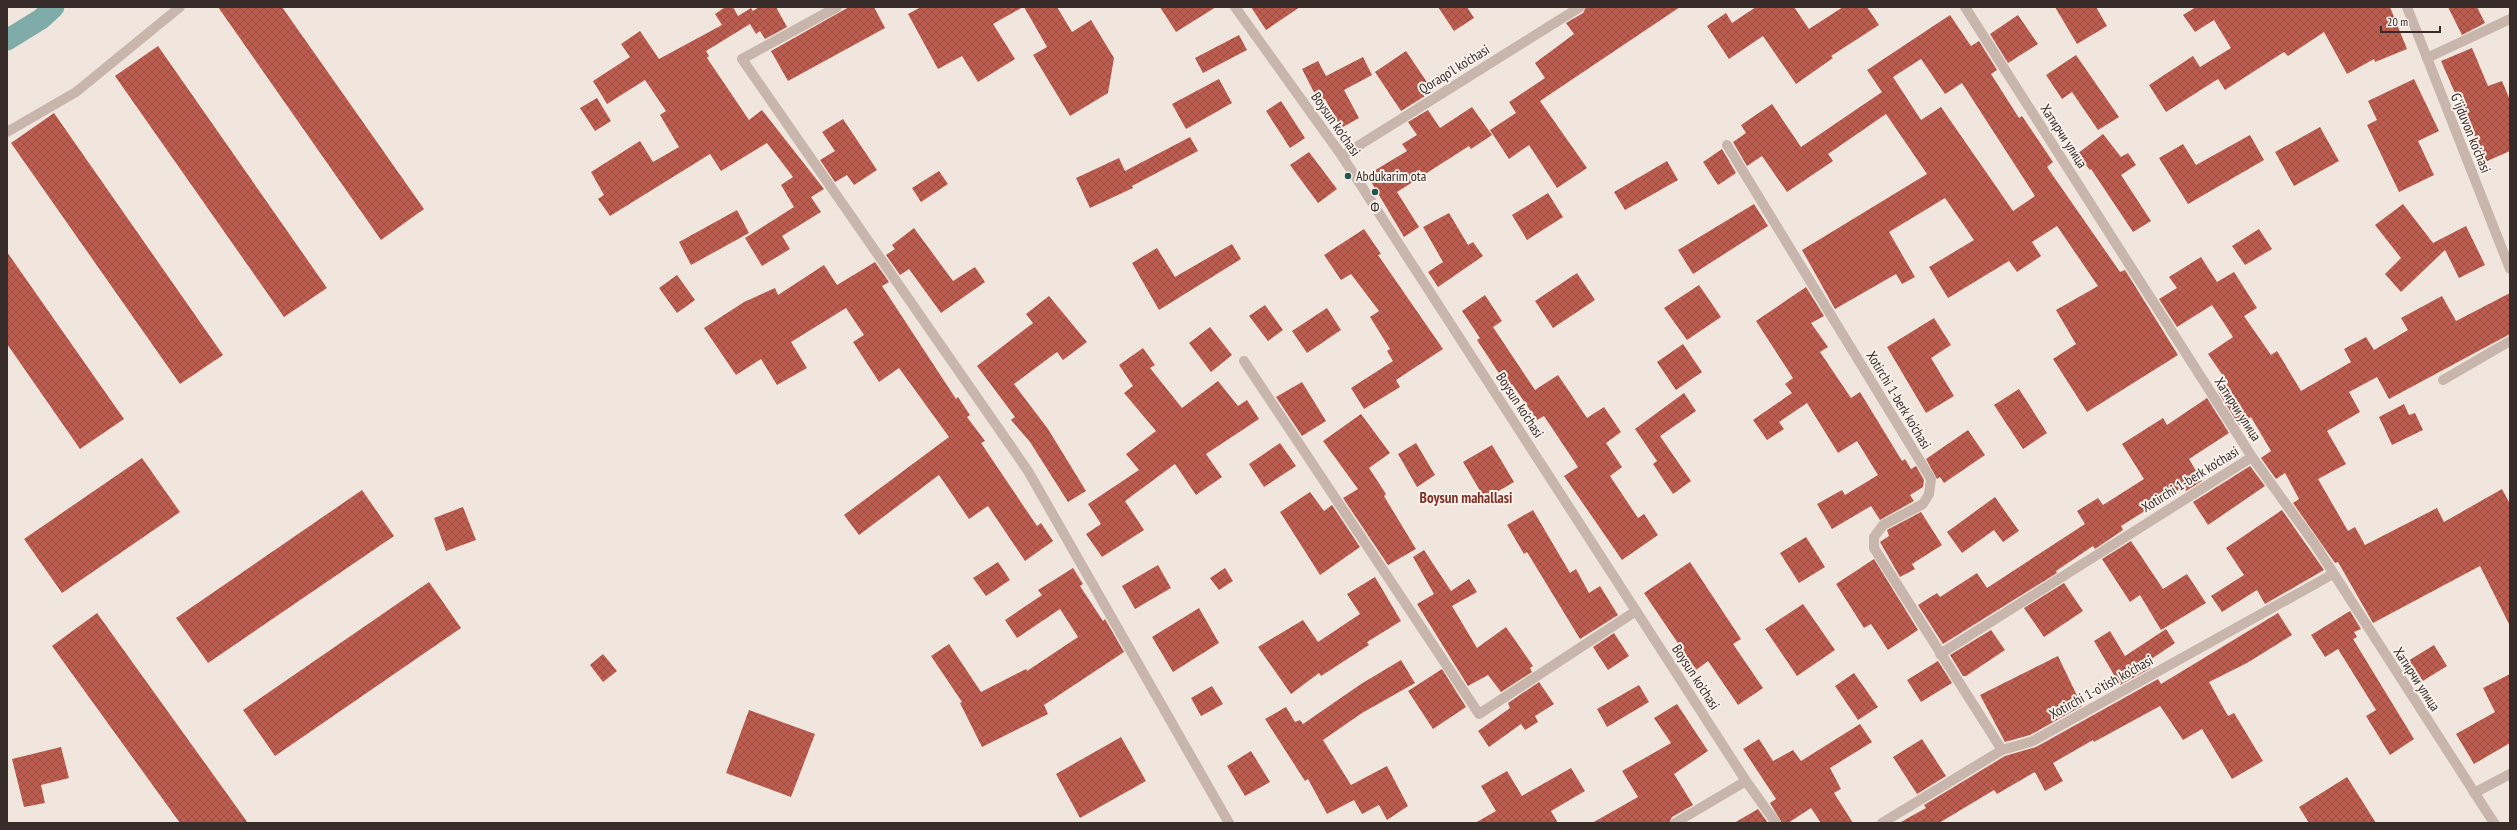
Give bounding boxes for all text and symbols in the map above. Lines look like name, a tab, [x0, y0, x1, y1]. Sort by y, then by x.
scale bar	[2381, 8, 2440, 34]
text: 20 m	[2387, 14, 2408, 29]
street label: Qoraqo'l ko'chasi	[1415, 40, 1493, 98]
street label: Boysun ko'chasi	[1307, 88, 1365, 160]
street label: G'ijduvon ko'chasi	[2447, 90, 2495, 176]
street label: Хатирчи улица	[2037, 101, 2091, 171]
place label: Abdukarim ota	[1356, 167, 1426, 185]
marker: Abdukarim ota	[1343, 171, 1353, 181]
marker: Ф	[1370, 187, 1380, 197]
place label: Ф	[1371, 198, 1380, 216]
street label: Xotirchi 1-berk ko'chasi	[1863, 348, 1935, 452]
street label: Boysun ko'chasi	[1492, 369, 1548, 441]
street label: Хатирчи улица	[2211, 374, 2265, 444]
street label: Xotirchi 1-berk ko'chasi	[2138, 442, 2242, 516]
district label: Boysun mahallasi	[1420, 488, 1512, 507]
street label: Boysun ko'chasi	[1668, 641, 1724, 713]
street label: Хатирчи улица	[2390, 644, 2444, 714]
street label: Xotirchi 1-o'tish ko'chasi	[2046, 651, 2156, 723]

